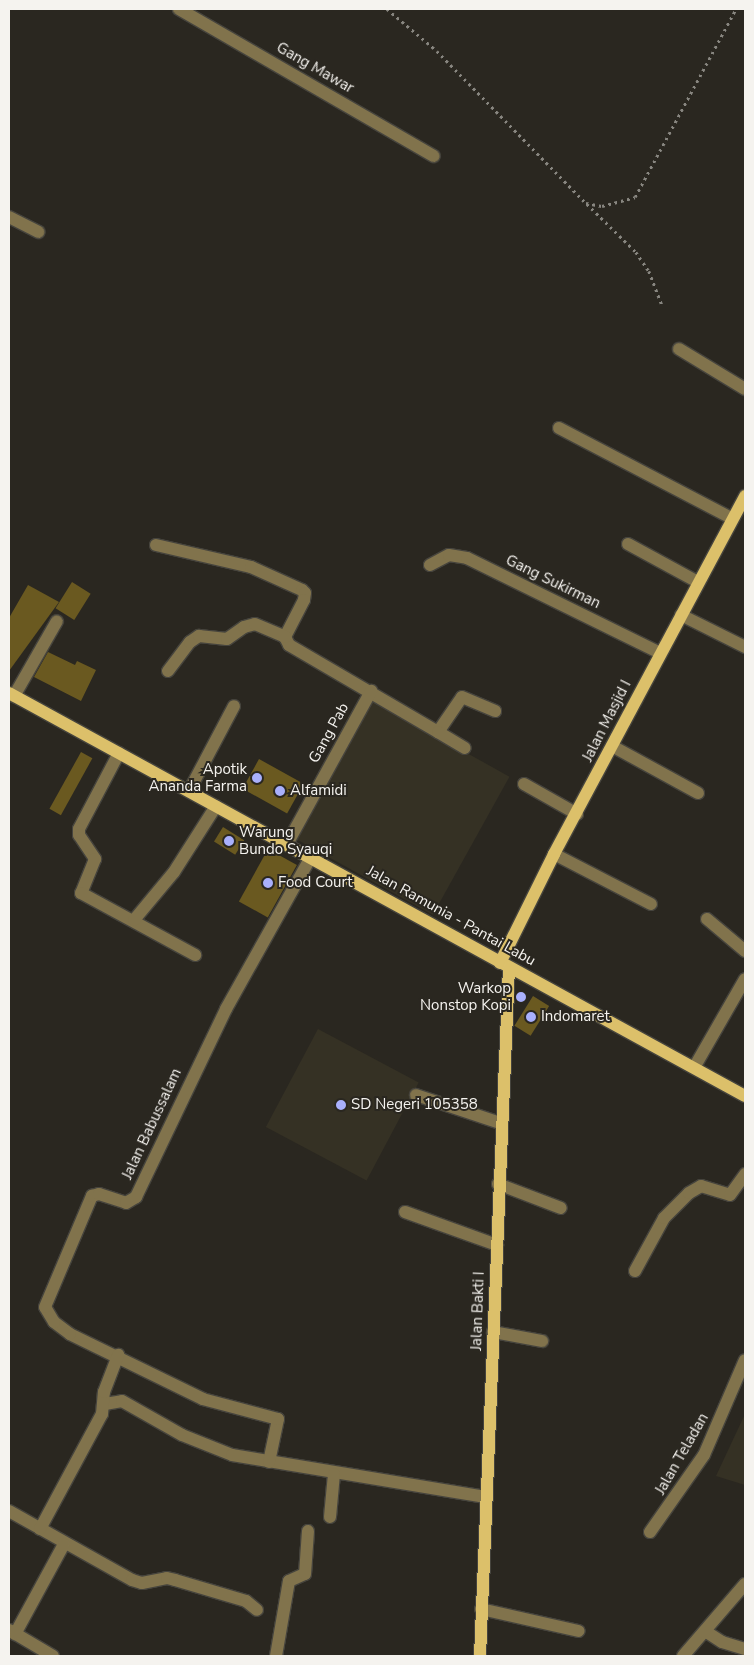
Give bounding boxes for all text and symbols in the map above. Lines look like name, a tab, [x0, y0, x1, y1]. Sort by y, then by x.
street label: Gang Mawar	[273, 39, 357, 97]
street label: Gang Sukirman	[503, 551, 603, 613]
street label: Jalan Masjid I	[579, 677, 635, 765]
street label: Gang Pab	[305, 700, 353, 766]
place label: Apotik Ananda Farma	[148, 760, 247, 795]
marker: Apotik Ananda Farma	[251, 772, 263, 784]
place label: Alfamidi	[290, 782, 347, 800]
marker: Alfamidi	[274, 785, 286, 797]
place label: Warung Bundo Syauqi	[239, 823, 332, 858]
marker: Warung Bundo Syauqi	[223, 835, 235, 847]
street label: Jalan Ramunia - Pantai Labu	[363, 862, 539, 970]
place label: Food Court	[278, 874, 353, 892]
marker: Food Court	[262, 877, 274, 889]
place label: Warkop Nonstop Kopi	[420, 979, 511, 1014]
marker: Warkop Nonstop Kopi	[515, 991, 527, 1003]
place label: Indomaret	[541, 1008, 610, 1026]
marker: Indomaret	[525, 1011, 537, 1023]
street label: Jalan Babussalam	[118, 1066, 186, 1182]
place label: SD Negeri 105358	[351, 1096, 478, 1114]
marker: SD Negeri 105358	[335, 1099, 347, 1111]
street label: Jalan Bakti I	[468, 1271, 488, 1351]
street label: Jalan Teladan	[651, 1410, 713, 1498]

